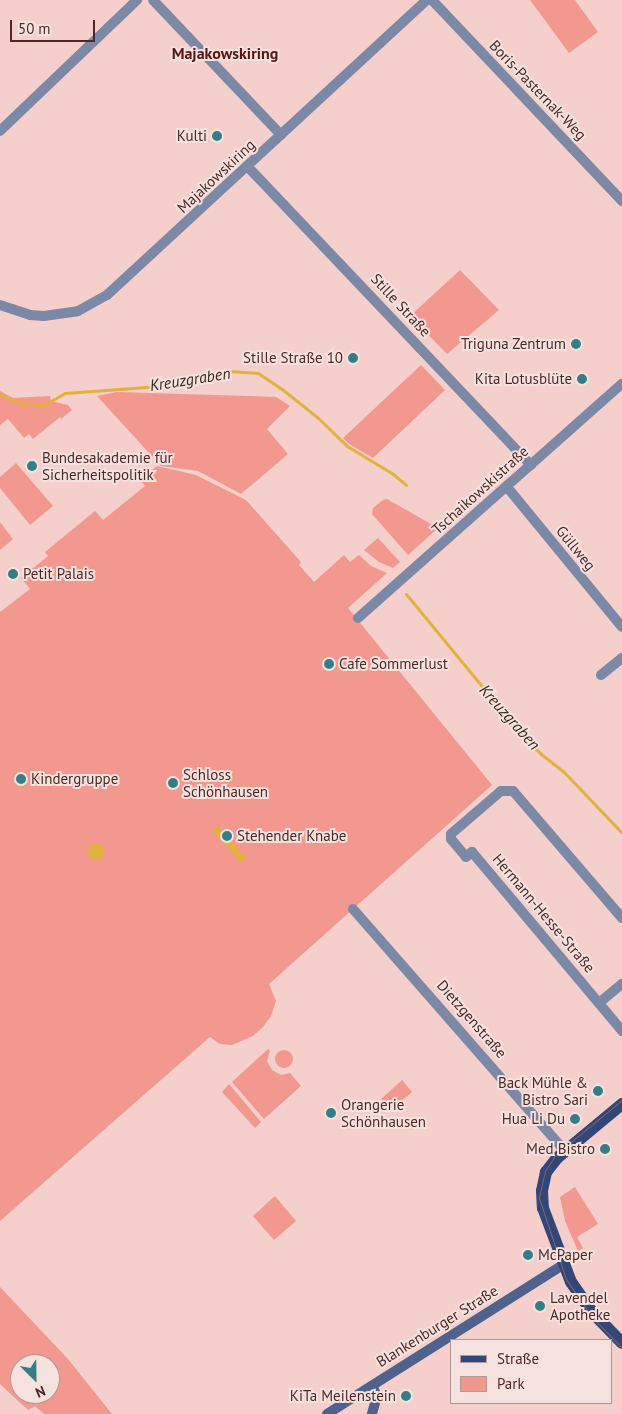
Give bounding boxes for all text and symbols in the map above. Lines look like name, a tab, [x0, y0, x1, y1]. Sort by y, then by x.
scale bar	[12, 10, 98, 42]
text: 50 m	[18, 19, 51, 38]
street label: Boris-Pasternak-Weg	[486, 36, 590, 144]
district label: Majakowskiring	[172, 43, 278, 63]
place label: Kulti	[177, 127, 207, 145]
marker: Kulti	[211, 130, 223, 142]
street label: Majakowskiring	[173, 135, 259, 217]
street label: Stille Straße	[367, 270, 435, 340]
place label: Triguna Zentrum	[461, 335, 566, 353]
marker: Triguna Zentrum	[570, 338, 582, 350]
place label: Stille Straße 10	[243, 349, 343, 367]
marker: Stille Straße 10	[347, 352, 359, 364]
water label: Kreuzgraben	[148, 363, 232, 395]
place label: Kita Lotusblüte	[475, 370, 572, 388]
marker: Kita Lotusblüte	[576, 373, 588, 385]
street label: Tschaikowskistraße	[428, 442, 532, 538]
place label: Bundesakademie für Sicherheitspolitik	[42, 448, 173, 483]
marker: Bundesakademie für Sicherheitspolitik	[26, 460, 38, 472]
street label: Güllweg	[553, 522, 599, 574]
place label: Petit Palais	[23, 565, 94, 583]
marker: Petit Palais	[7, 568, 19, 580]
place label: Cafe Sommerlust	[339, 655, 448, 673]
marker: Cafe Sommerlust	[323, 658, 335, 670]
water label: Kreuzgraben	[476, 680, 544, 754]
place label: Schloss Schönhausen	[183, 765, 268, 800]
place label: Kindergruppe	[31, 770, 118, 788]
marker: Kindergruppe	[15, 773, 27, 785]
marker: Schloss Schönhausen	[167, 777, 179, 789]
place label: Stehender Knabe	[237, 827, 346, 845]
marker: Stehender Knabe	[221, 830, 233, 842]
street label: Hermann-Hesse-Straße	[489, 850, 599, 976]
street label: Dietzgenstraße	[433, 976, 511, 1062]
place label: Back Mühle & Bistro Sari	[497, 1073, 588, 1108]
marker: Back Mühle & Bistro Sari	[592, 1085, 604, 1097]
place label: Orangerie Schönhausen	[341, 1095, 426, 1130]
marker: Orangerie Schönhausen	[325, 1107, 337, 1119]
place label: Hua Li Du	[502, 1110, 565, 1128]
marker: Hua Li Du	[569, 1113, 581, 1125]
place label: Med Bistro	[526, 1140, 595, 1158]
marker: Med Bistro	[599, 1143, 611, 1155]
place label: McPaper	[538, 1246, 593, 1264]
marker: McPaper	[522, 1249, 534, 1261]
street label: Blankenburger Straße	[373, 1281, 501, 1371]
place label: Lavendel Apotheke	[550, 1288, 610, 1323]
marker: Lavendel Apotheke	[534, 1300, 546, 1312]
legend	[450, 1339, 612, 1404]
text: Straße	[497, 1349, 539, 1368]
north arrow	[10, 1354, 60, 1404]
text: Park	[497, 1374, 525, 1393]
text: N	[33, 1382, 48, 1402]
place label: KiTa Meilenstein	[290, 1387, 396, 1405]
marker: KiTa Meilenstein	[400, 1390, 412, 1402]

